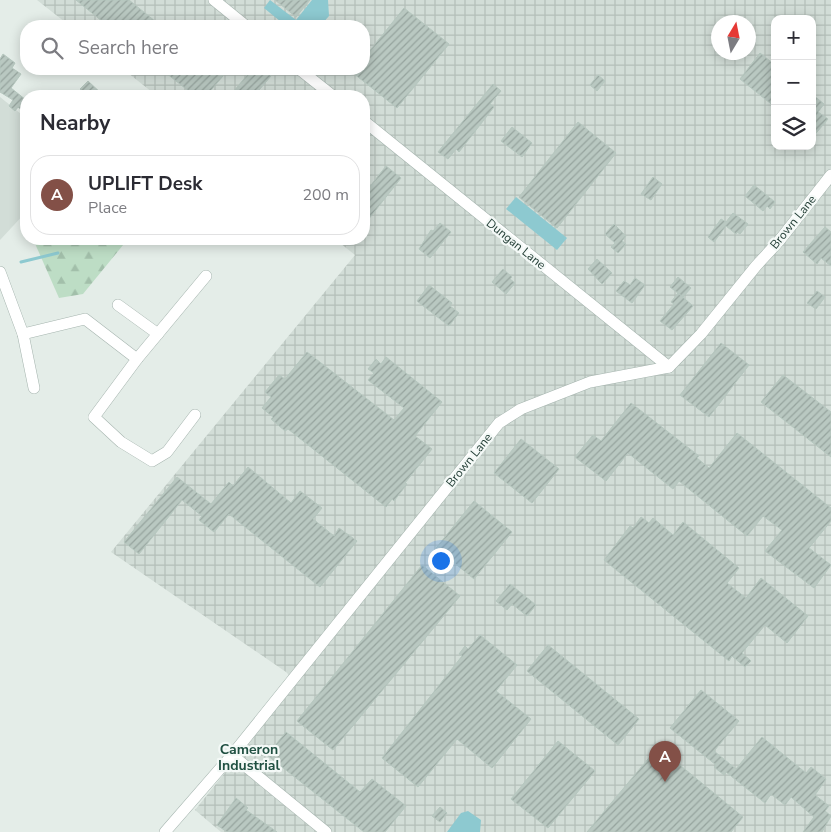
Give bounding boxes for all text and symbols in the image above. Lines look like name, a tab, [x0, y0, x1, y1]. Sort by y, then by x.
north arrow	[711, 15, 756, 60]
map controls	[771, 15, 816, 150]
button: +	[771, 15, 816, 60]
search box	[20, 20, 370, 75]
icon: search	[38, 34, 66, 62]
text: Search here	[78, 35, 179, 61]
button: −	[771, 60, 816, 105]
button: layers	[771, 105, 816, 150]
text: Nearby	[40, 109, 110, 137]
text: UPLIFT Desk	[88, 171, 202, 197]
text: A	[51, 184, 63, 206]
text: 200 m	[302, 184, 349, 206]
street label: Brown Lane	[766, 192, 820, 252]
text: Place	[88, 197, 127, 219]
street label: Dungan Lane	[483, 215, 549, 273]
street label: Brown Lane	[442, 430, 496, 490]
your location	[428, 548, 454, 574]
district label: Cameron Industrial	[218, 740, 281, 775]
pin: A	[649, 741, 681, 782]

